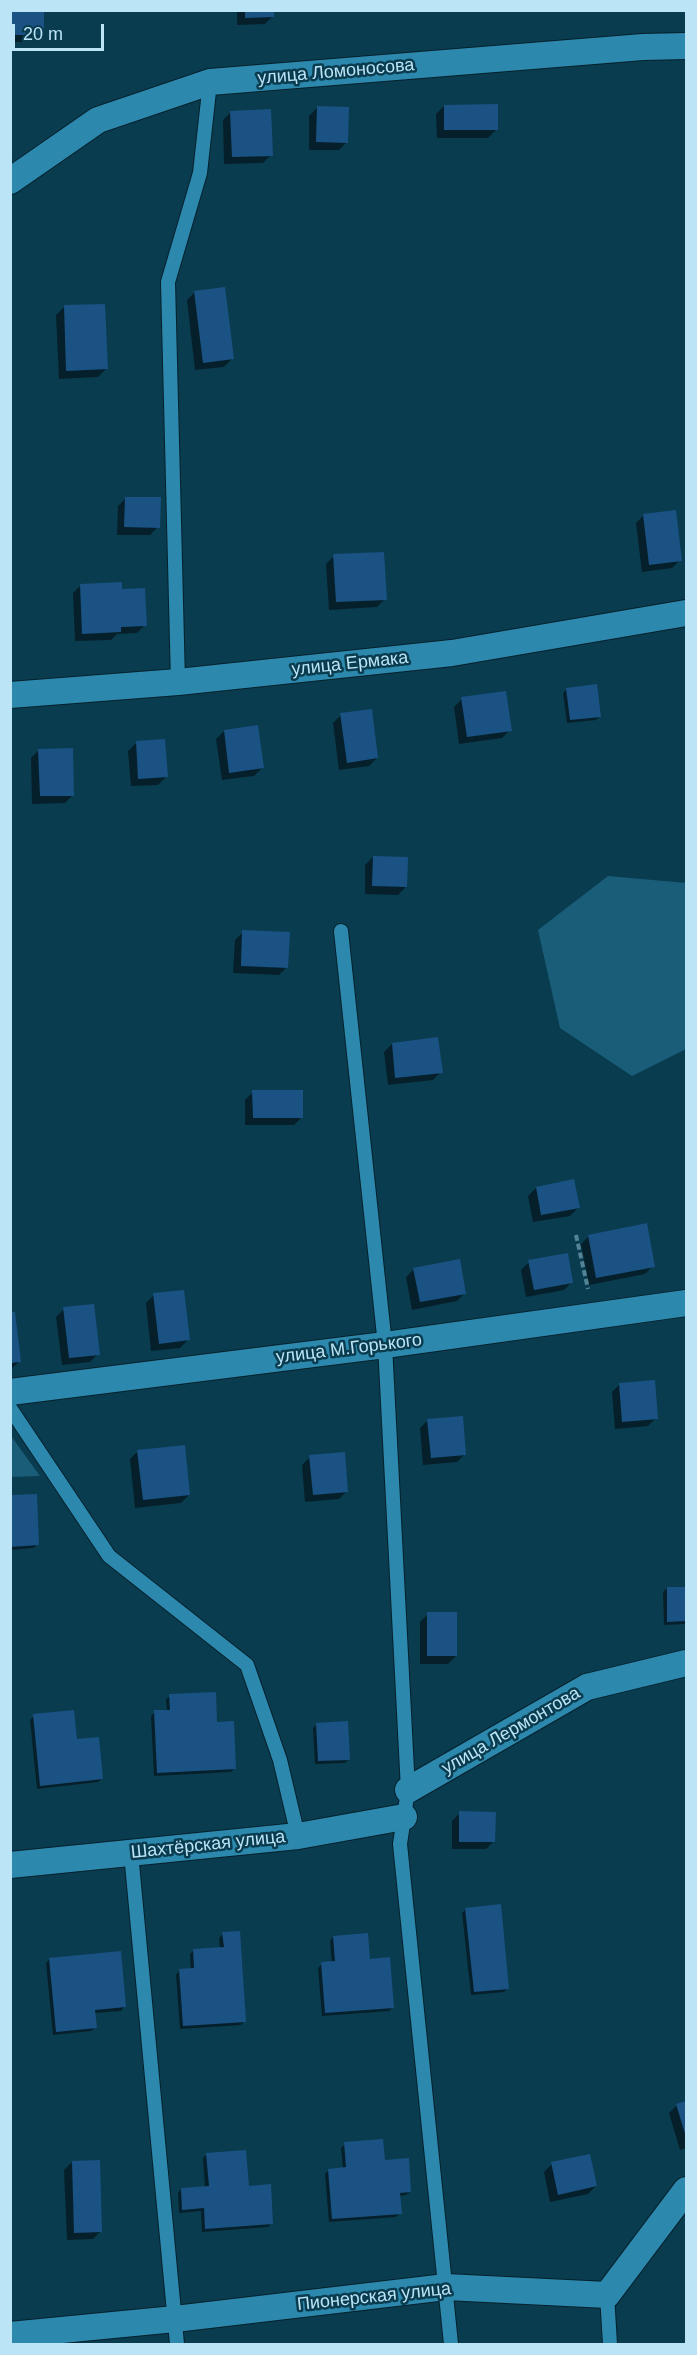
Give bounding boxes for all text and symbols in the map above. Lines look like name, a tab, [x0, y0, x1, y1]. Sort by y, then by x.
scale bar	[15, 12, 106, 50]
text: 20 m	[23, 24, 63, 44]
street label: улица Ломоносова	[257, 54, 415, 90]
street label: улица Ермака	[291, 647, 409, 681]
street label: улица М.Горького	[275, 1329, 423, 1369]
street label: улица Лермонтова	[438, 1683, 584, 1779]
street label: Шахтёрская улица	[130, 1826, 286, 1864]
street label: Пионерская улица	[296, 2278, 452, 2316]

